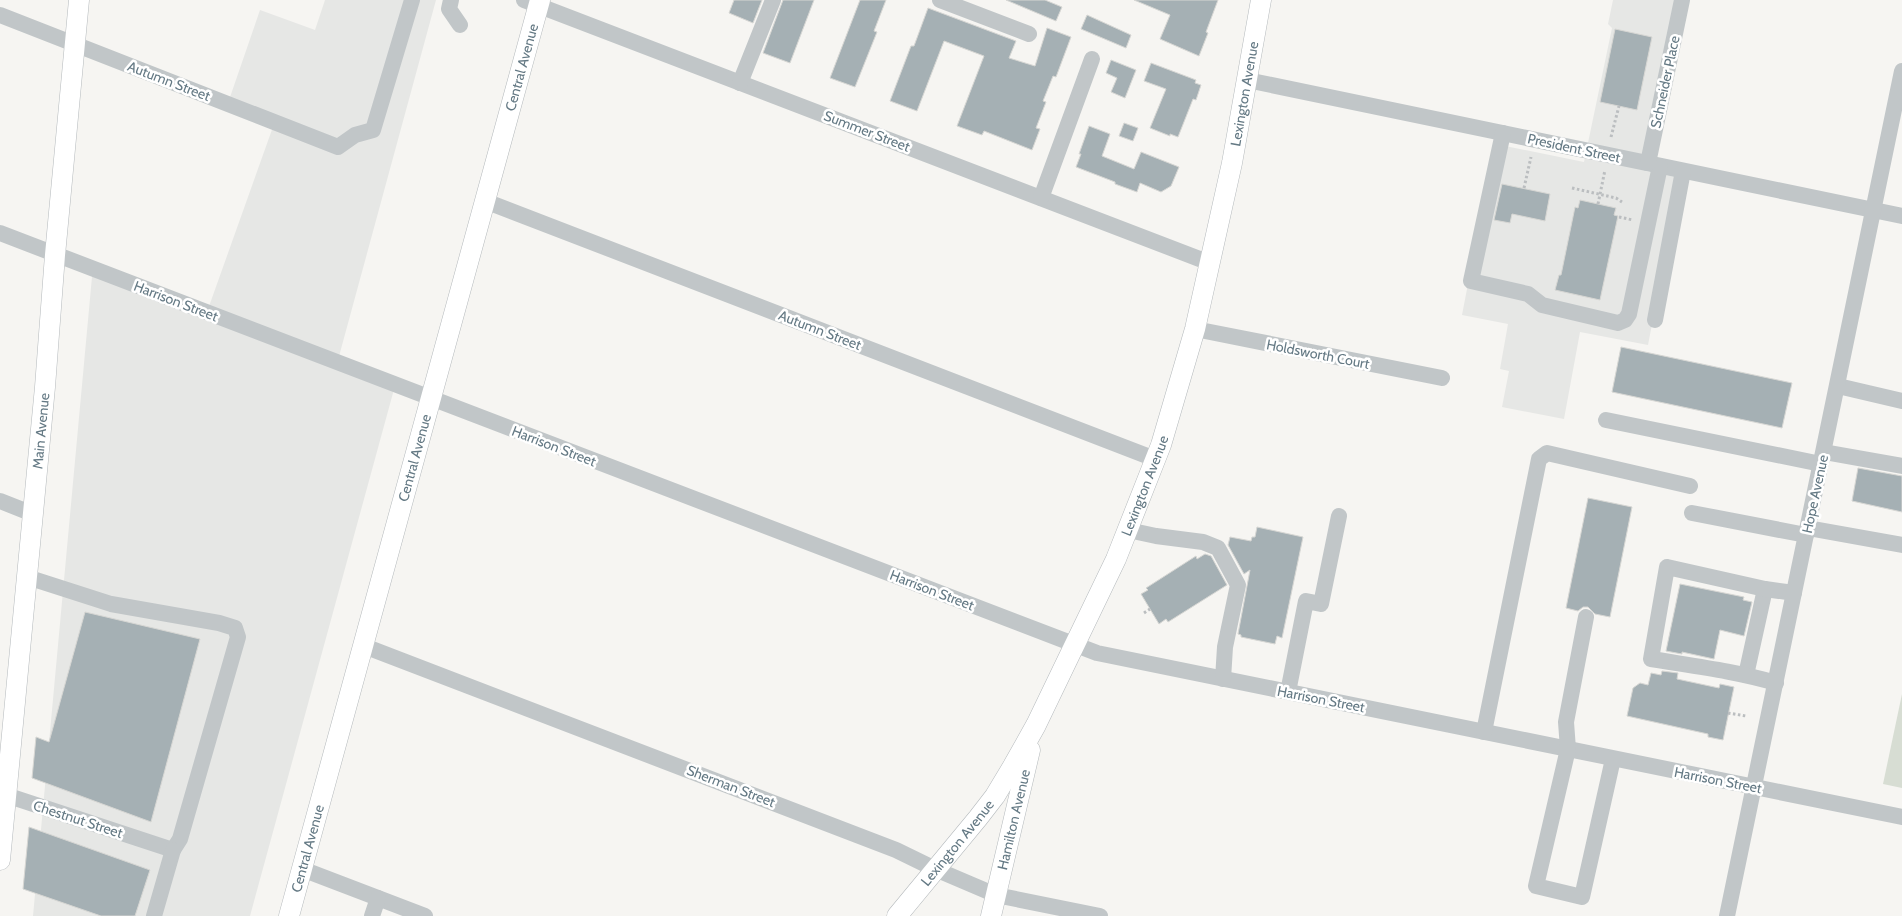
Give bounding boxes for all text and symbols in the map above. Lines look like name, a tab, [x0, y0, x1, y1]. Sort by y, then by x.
street label: Central Avenue	[501, 22, 542, 113]
street label: Schneider Place	[1646, 34, 1684, 130]
street label: Lexington Avenue	[1226, 40, 1262, 148]
street label: Autumn Street	[125, 57, 213, 105]
street label: Summer Street	[821, 106, 913, 156]
street label: President Street	[1526, 129, 1622, 167]
street label: Harrison Street	[131, 277, 221, 325]
street label: Autumn Street	[776, 306, 864, 354]
street label: Holdsworth Court	[1265, 335, 1371, 373]
street label: Main Avenue	[28, 392, 53, 470]
street label: Central Avenue	[394, 412, 435, 504]
street label: Harrison Street	[509, 422, 599, 470]
street label: Lexington Avenue	[1117, 434, 1172, 538]
street label: Hope Avenue	[1798, 453, 1832, 535]
street label: Harrison Street	[887, 566, 977, 614]
street label: Harrison Street	[1276, 682, 1367, 716]
street label: Sherman Street	[684, 761, 778, 811]
street label: Harrison Street	[1673, 763, 1764, 797]
street label: Hamilton Avenue	[993, 768, 1034, 872]
street label: Chestnut Street	[31, 796, 125, 842]
street label: Lexington Avenue	[917, 796, 998, 889]
street label: Central Avenue	[287, 803, 328, 894]

